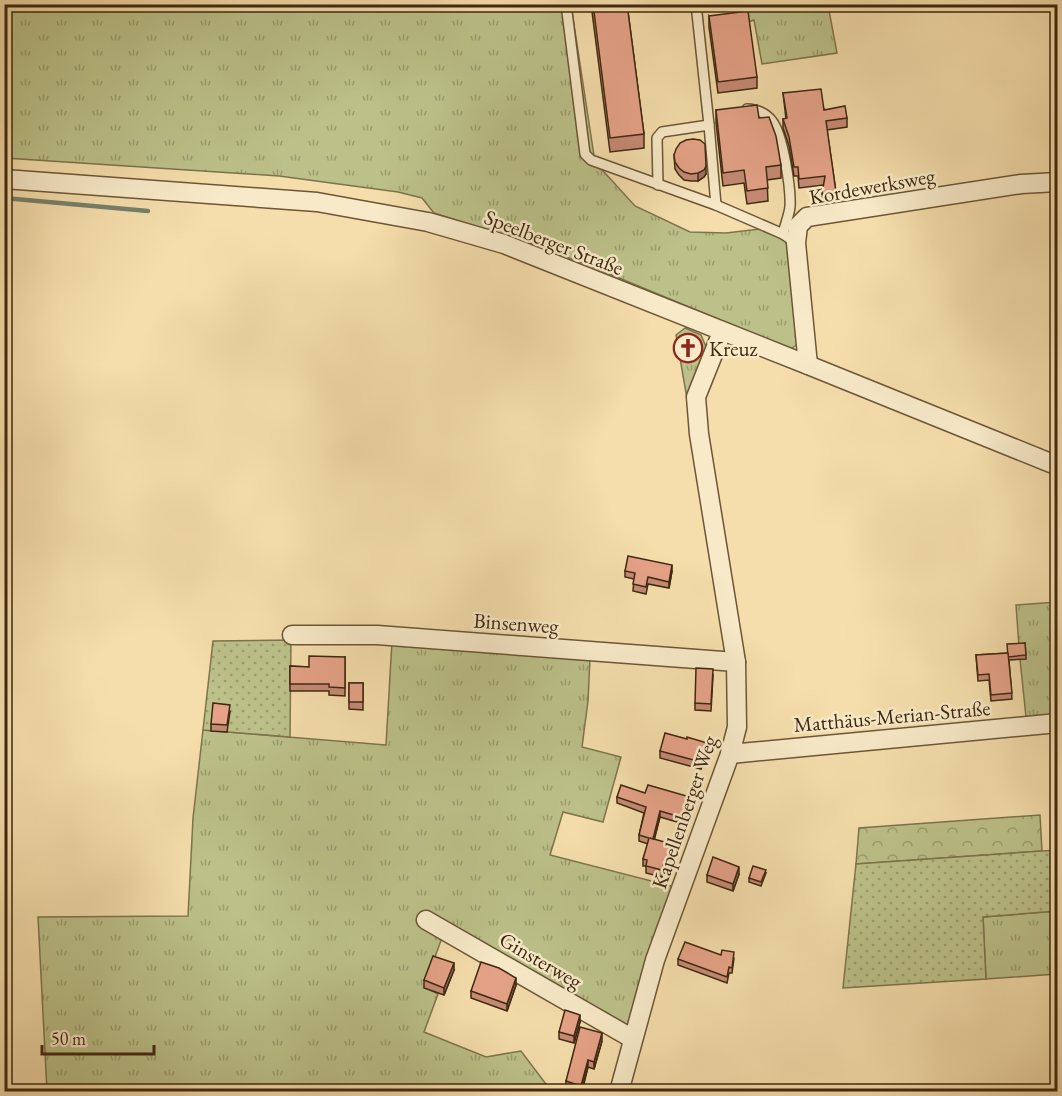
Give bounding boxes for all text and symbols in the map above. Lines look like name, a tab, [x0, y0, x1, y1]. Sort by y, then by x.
street label: Kordewerksweg	[807, 161, 938, 210]
street label: Speelberger Straße	[481, 203, 627, 281]
church icon: Kreuz	[672, 332, 704, 364]
place label: Kreuz	[709, 335, 758, 362]
street label: Binsenweg	[473, 607, 560, 640]
street label: Matthäus-Merian-Straße	[792, 694, 992, 738]
street label: Kapellenberger Weg	[645, 731, 723, 892]
street label: Ginsterweg	[495, 925, 588, 995]
scale bar	[42, 1018, 154, 1056]
text: 50 m	[51, 1027, 86, 1050]

